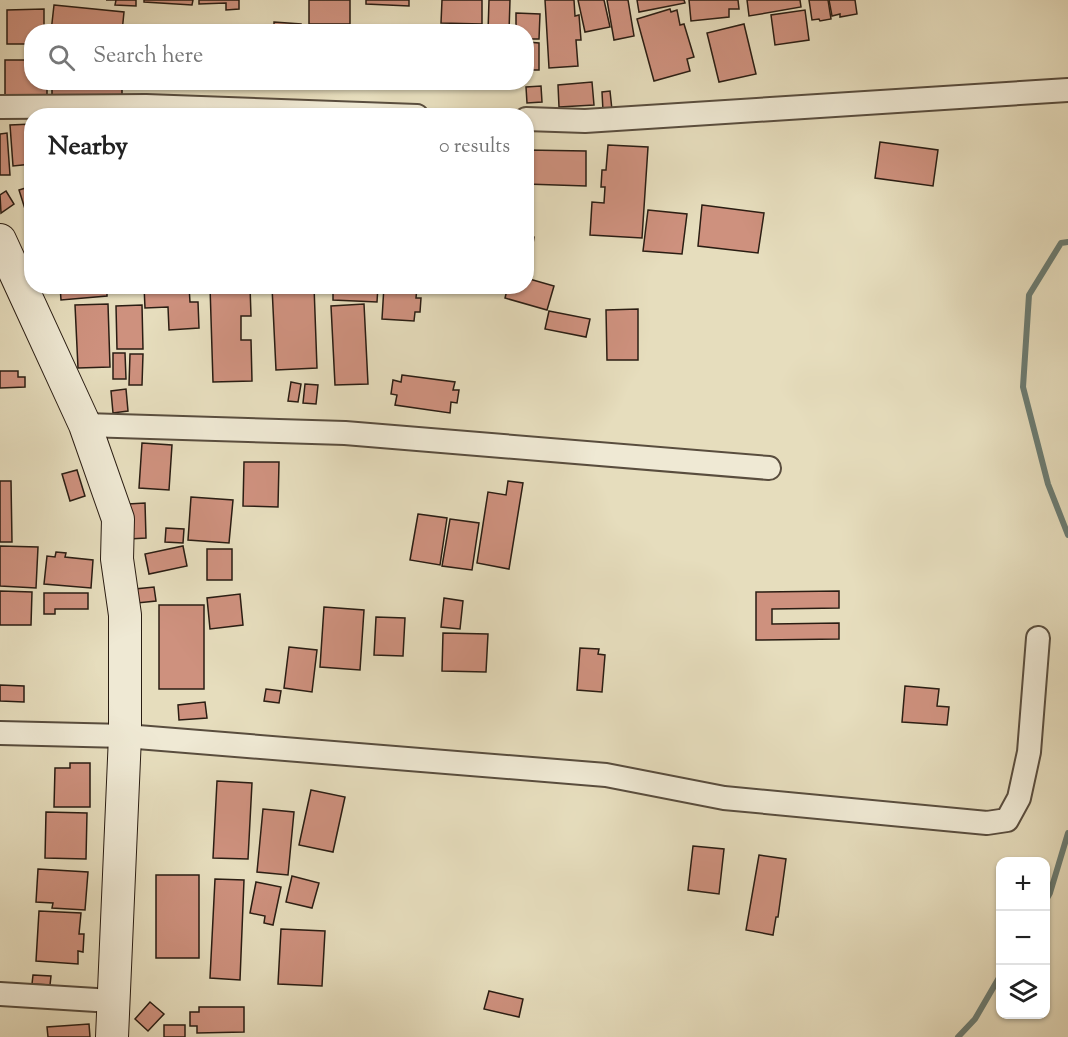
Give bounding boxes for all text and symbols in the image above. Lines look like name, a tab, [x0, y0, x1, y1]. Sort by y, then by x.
search box	[24, 24, 534, 90]
icon: search	[45, 41, 78, 74]
text: Search here	[93, 41, 203, 73]
text: Nearby	[48, 129, 128, 166]
text: 0 results	[439, 133, 510, 162]
map controls	[996, 857, 1050, 1019]
button: +	[996, 857, 1050, 911]
button: −	[996, 911, 1050, 965]
button: layers	[996, 965, 1050, 1019]

